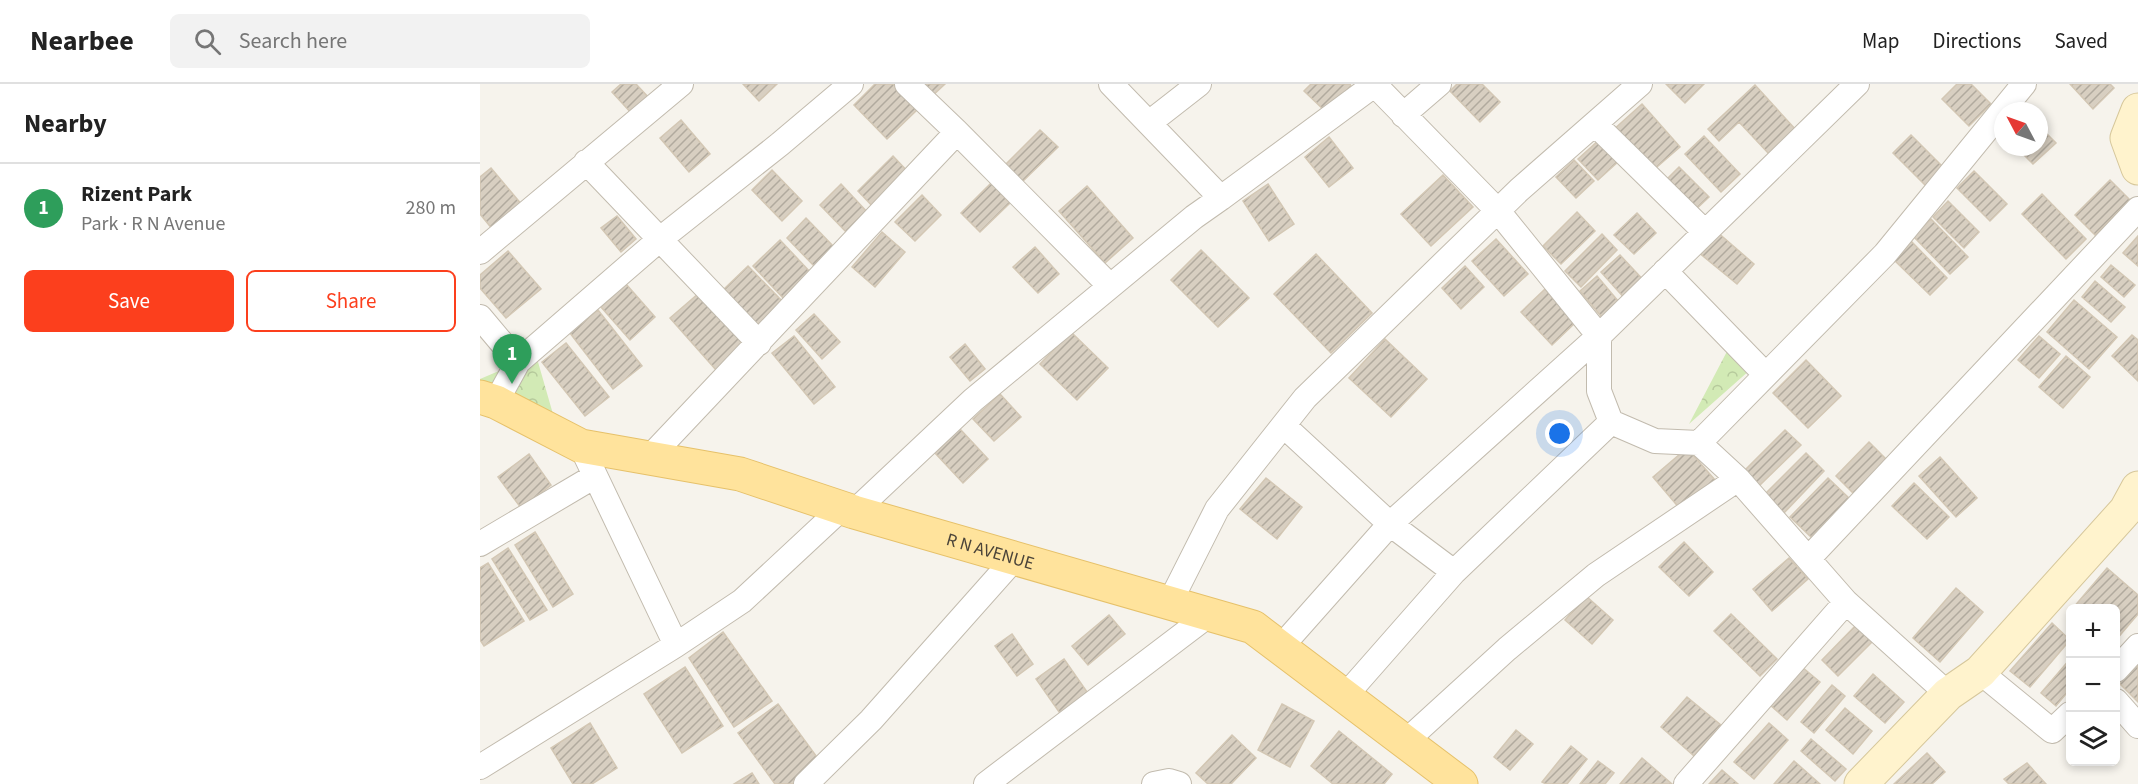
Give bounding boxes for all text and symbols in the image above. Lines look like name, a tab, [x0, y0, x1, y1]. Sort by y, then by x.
search box	[170, 14, 590, 68]
text: Nearbee	[30, 21, 134, 61]
icon: search	[191, 25, 224, 58]
text: Search here	[239, 25, 347, 57]
text: Map	[1862, 26, 1900, 56]
text: Directions	[1933, 26, 2021, 56]
text: Saved	[2054, 26, 2108, 56]
north arrow	[1994, 102, 2048, 156]
text: Nearby	[24, 105, 107, 142]
text: Rizent Park	[81, 178, 192, 210]
text: 1	[38, 194, 49, 222]
text: 280 m	[406, 194, 456, 222]
text: Park · R N Avenue	[81, 210, 225, 238]
button: Save	[24, 270, 234, 332]
button: Share	[246, 270, 456, 332]
pin: 1	[492, 334, 531, 384]
your location	[1545, 419, 1574, 448]
street label: R N AVENUE	[944, 527, 1037, 576]
map controls	[2066, 604, 2120, 766]
button: +	[2066, 604, 2120, 658]
button: −	[2066, 658, 2120, 712]
button: layers	[2066, 712, 2120, 766]

